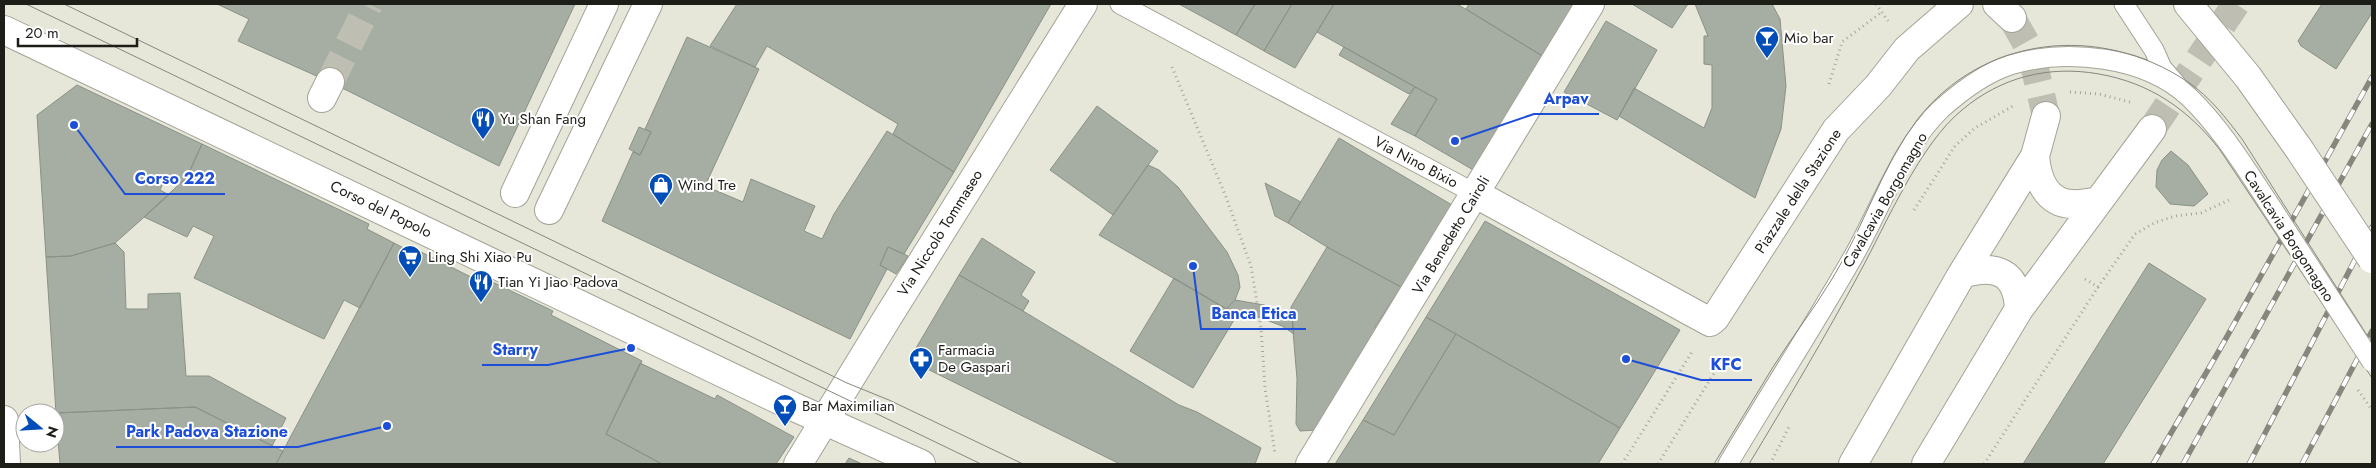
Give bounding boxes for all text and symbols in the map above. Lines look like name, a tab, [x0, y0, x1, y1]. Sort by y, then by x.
scale bar	[18, 15, 136, 47]
text: 20 m	[25, 22, 59, 44]
bar icon: Mio bar	[1754, 25, 1780, 59]
place label: Mio bar	[1784, 27, 1835, 49]
callout: Arpav	[1534, 83, 1599, 114]
text: Arpav	[1542, 87, 1589, 110]
restaurant icon: Yu Shan Fang	[470, 106, 496, 140]
place label: Yu Shan Fang	[500, 108, 586, 130]
street label: Piazzale della Stazione	[1749, 124, 1847, 258]
street label: Cavalcavia Borgomagno	[1837, 128, 1933, 272]
street label: Via Nino Bixio	[1370, 131, 1462, 193]
callout: Corso 222	[125, 163, 225, 194]
street label: Via Niccolò Tommaseo	[892, 165, 988, 301]
street label: Cavalcavia Borgomagno	[2238, 166, 2340, 306]
text: Corso 222	[135, 167, 215, 190]
street label: Via Benedetto Cairoli	[1407, 171, 1495, 299]
shop icon: Wind Tre	[648, 172, 674, 206]
place label: Wind Tre	[678, 174, 736, 196]
street label: Corso del Popolo	[326, 175, 436, 243]
supermarket icon: Ling Shi Xiao Pu	[397, 244, 423, 278]
place label: Ling Shi Xiao Pu	[428, 246, 532, 268]
restaurant icon: Tian Yi Jiao Padova	[468, 269, 494, 303]
place label: Tian Yi Jiao Padova	[498, 271, 618, 293]
callout: Banca Etica	[1201, 298, 1306, 329]
text: Banca Etica	[1211, 302, 1297, 325]
callout: Starry	[482, 334, 548, 365]
text: Starry	[492, 338, 539, 361]
place label: Farmacia De Gaspari	[938, 339, 1010, 378]
pharmacy icon: Farmacia De Gaspari	[908, 346, 934, 380]
callout: KFC	[1701, 349, 1752, 380]
text: KFC	[1710, 353, 1742, 376]
bar icon: Bar Maximilian	[772, 393, 798, 427]
place label: Bar Maximilian	[802, 395, 895, 417]
north arrow	[15, 403, 65, 453]
callout: Park Padova Stazione	[116, 416, 298, 447]
text: Park Padova Stazione	[126, 420, 288, 443]
text: N	[41, 424, 64, 440]

